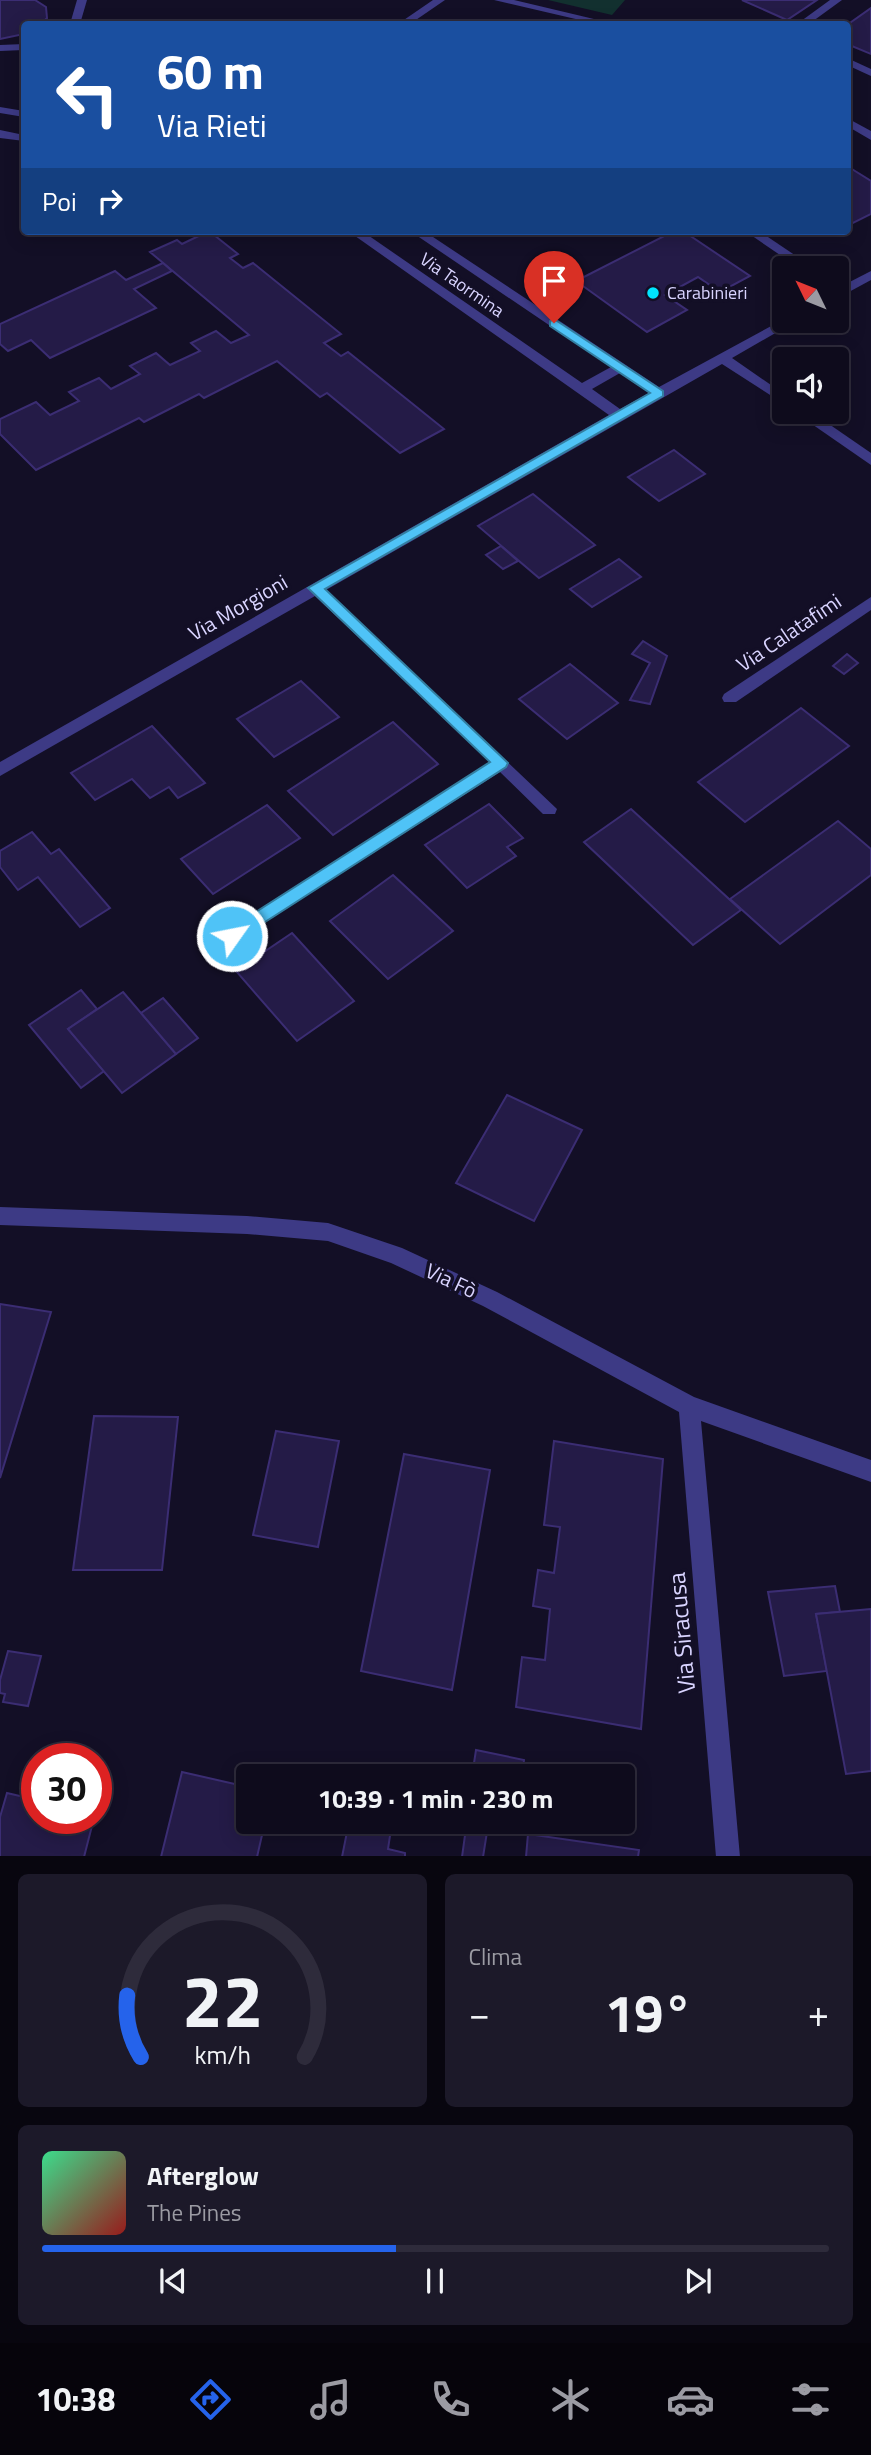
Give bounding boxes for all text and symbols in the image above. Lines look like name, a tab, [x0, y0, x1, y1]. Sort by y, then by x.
text: 60 m	[157, 33, 264, 108]
icon: left	[42, 49, 133, 140]
text: Via Rieti	[157, 101, 267, 149]
text: Poi	[42, 182, 77, 221]
icon: right	[91, 182, 129, 220]
street label: Via Taormina	[415, 246, 510, 324]
pin	[524, 251, 584, 323]
north arrow	[772, 256, 849, 332]
map controls	[772, 256, 849, 424]
icon: arrive	[535, 262, 573, 300]
place label: Carabinieri	[667, 279, 747, 306]
marker: Carabinieri	[645, 285, 661, 301]
button: sound	[772, 347, 849, 424]
street label: Via Morgioni	[182, 566, 293, 649]
street label: Via Calatafimi	[729, 585, 847, 679]
position arrow	[195, 899, 269, 973]
street label: Via Fò	[420, 1254, 483, 1306]
street label: Via Siracusa	[658, 1571, 704, 1695]
speed limit sign: 30	[21, 1743, 112, 1834]
text: 10:39 · 1 min · 230 m	[318, 1779, 553, 1818]
text: Clima	[469, 1939, 522, 1974]
text: 22	[181, 1945, 263, 2055]
text: 19°	[605, 1973, 692, 2052]
text: −	[469, 1984, 490, 2042]
text: +	[808, 1984, 829, 2042]
text: km/h	[194, 2035, 251, 2073]
text: Afterglow	[147, 2156, 259, 2195]
text: The Pines	[147, 2195, 241, 2230]
icon: previous	[154, 2262, 192, 2300]
icon: pause	[416, 2262, 454, 2300]
icon: next	[679, 2262, 717, 2300]
text: 10:38	[36, 2375, 115, 2423]
icon: directions	[186, 2375, 235, 2424]
icon: music	[306, 2375, 355, 2424]
icon: phone	[426, 2375, 475, 2424]
icon: climate	[546, 2375, 595, 2424]
icon: car	[666, 2375, 715, 2424]
icon: filters	[786, 2375, 835, 2424]

